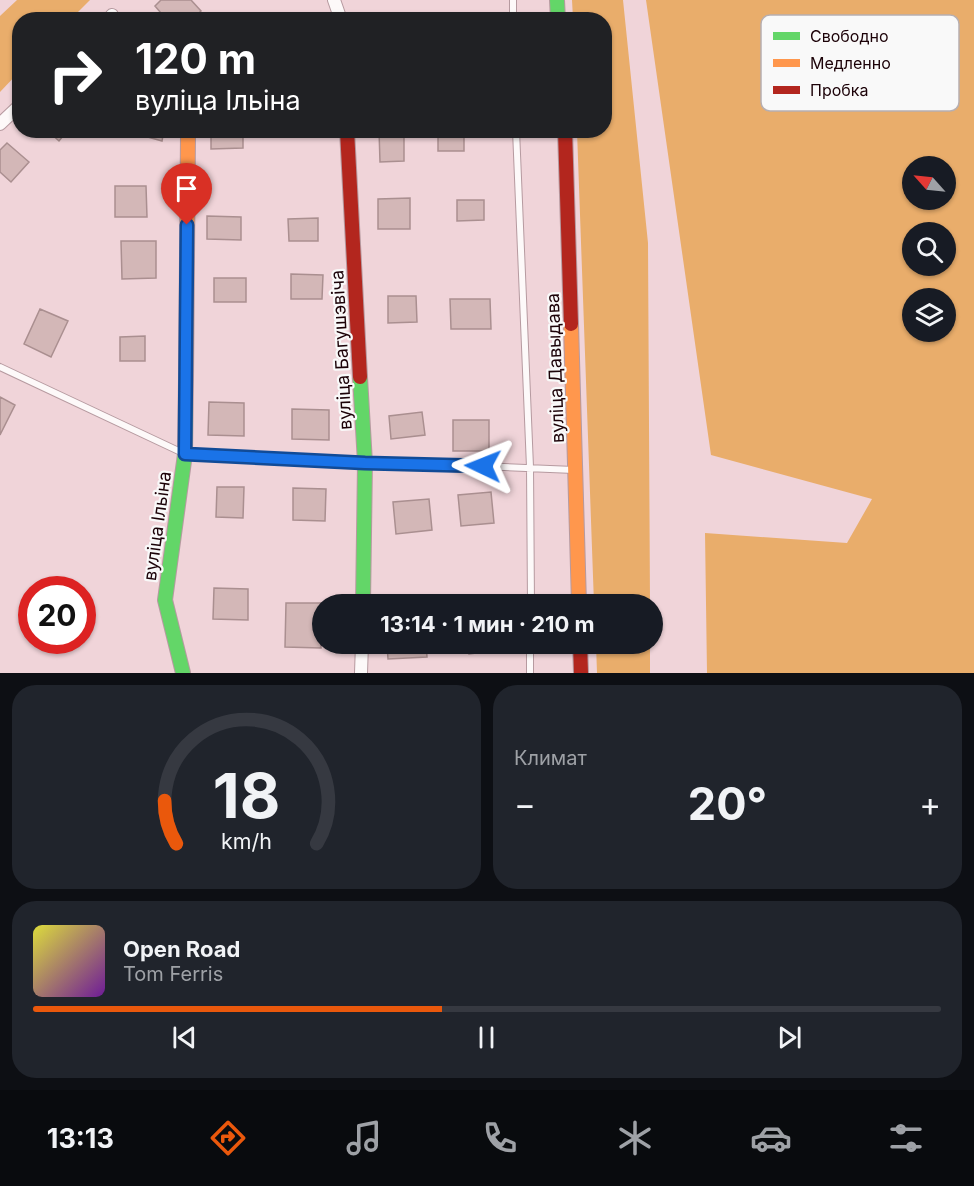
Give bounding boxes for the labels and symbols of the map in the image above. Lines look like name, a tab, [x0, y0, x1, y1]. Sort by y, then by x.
legend	[761, 15, 959, 111]
text: Свободно	[810, 26, 889, 46]
text: Медленно	[810, 53, 891, 73]
text: Пробка	[810, 80, 868, 100]
north arrow	[902, 156, 956, 210]
pin	[161, 163, 212, 225]
street label: вуліца Багушэвіча	[326, 270, 356, 430]
street label: вуліца Давыдава	[542, 293, 568, 443]
position arrow	[451, 434, 515, 498]
street label: вуліца Ільіна	[139, 470, 175, 582]
speed limit sign: 20	[18, 576, 96, 654]

